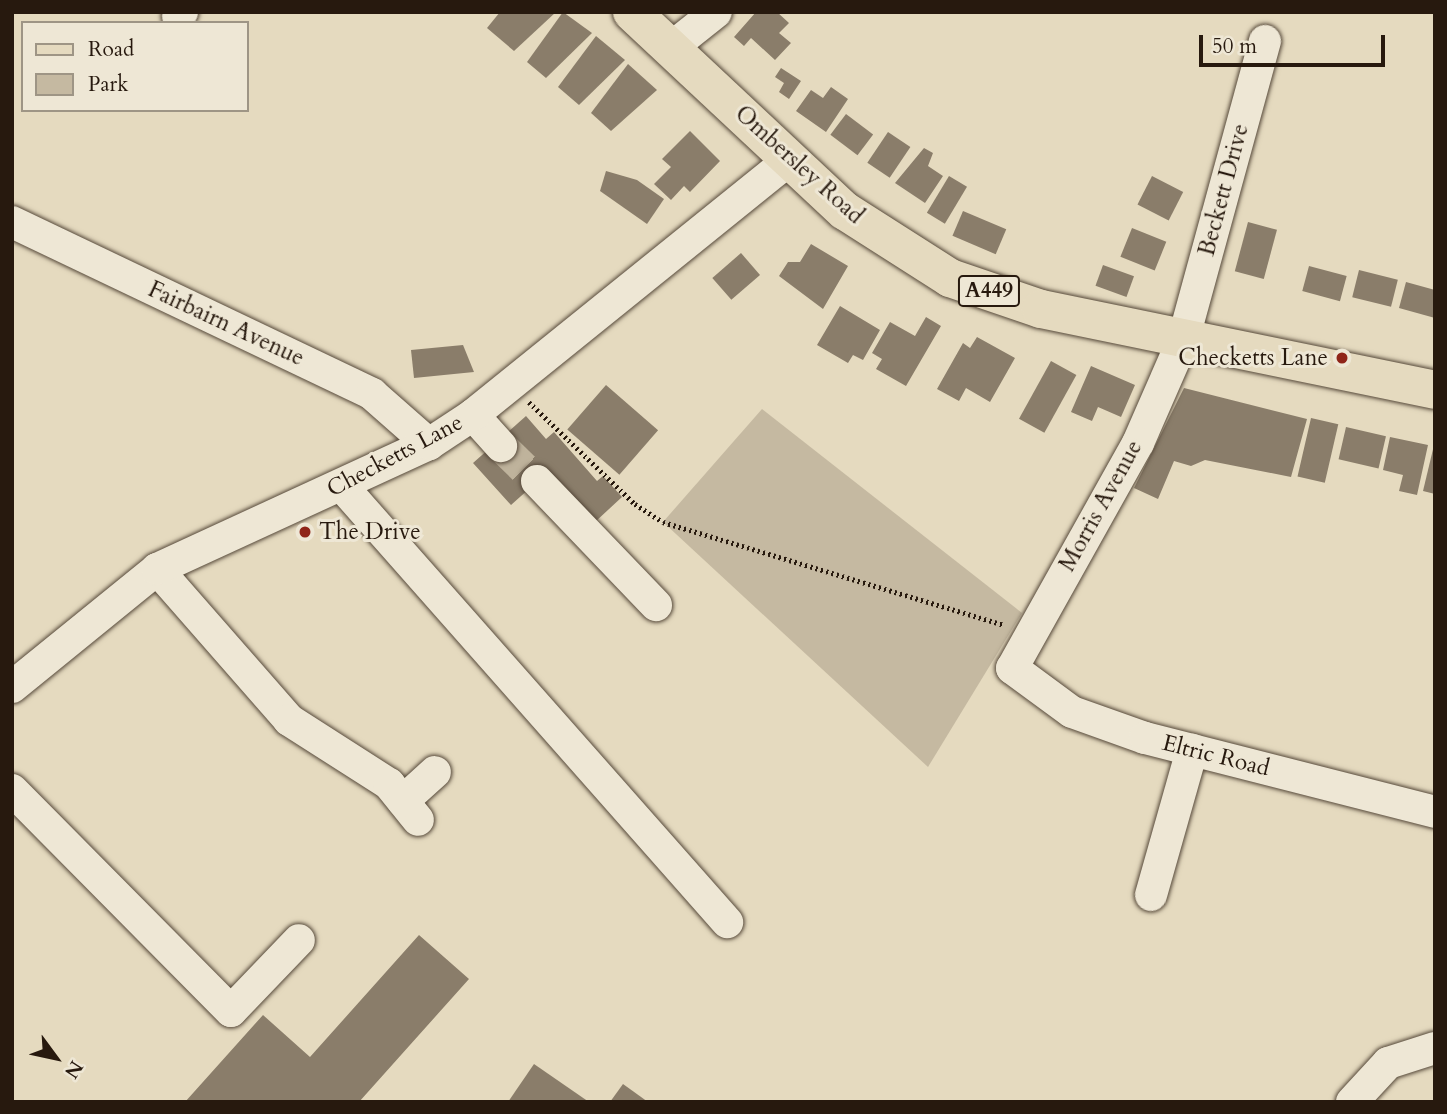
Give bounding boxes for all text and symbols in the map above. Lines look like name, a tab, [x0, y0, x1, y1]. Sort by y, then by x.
legend	[21, 21, 248, 112]
scale bar	[1202, 21, 1388, 65]
text: 50 m	[1212, 32, 1257, 61]
text: Road	[88, 35, 134, 64]
text: Park	[88, 70, 128, 99]
street label: Ombersley Road	[729, 100, 869, 230]
street label: Beckett Drive	[1193, 121, 1255, 259]
road number: A449	[958, 274, 1020, 308]
street label: Fairbairn Avenue	[144, 276, 308, 372]
place label: Checketts Lane	[1178, 344, 1328, 372]
marker: Checketts Lane	[1334, 350, 1350, 366]
street label: Checketts Lane	[322, 409, 468, 503]
street label: Morris Avenue	[1054, 436, 1148, 576]
place label: The Drive	[319, 518, 421, 546]
marker: The Drive	[297, 524, 313, 540]
street label: Eltric Road	[1160, 729, 1272, 783]
north arrow	[21, 1023, 91, 1093]
text: N	[58, 1055, 89, 1083]

